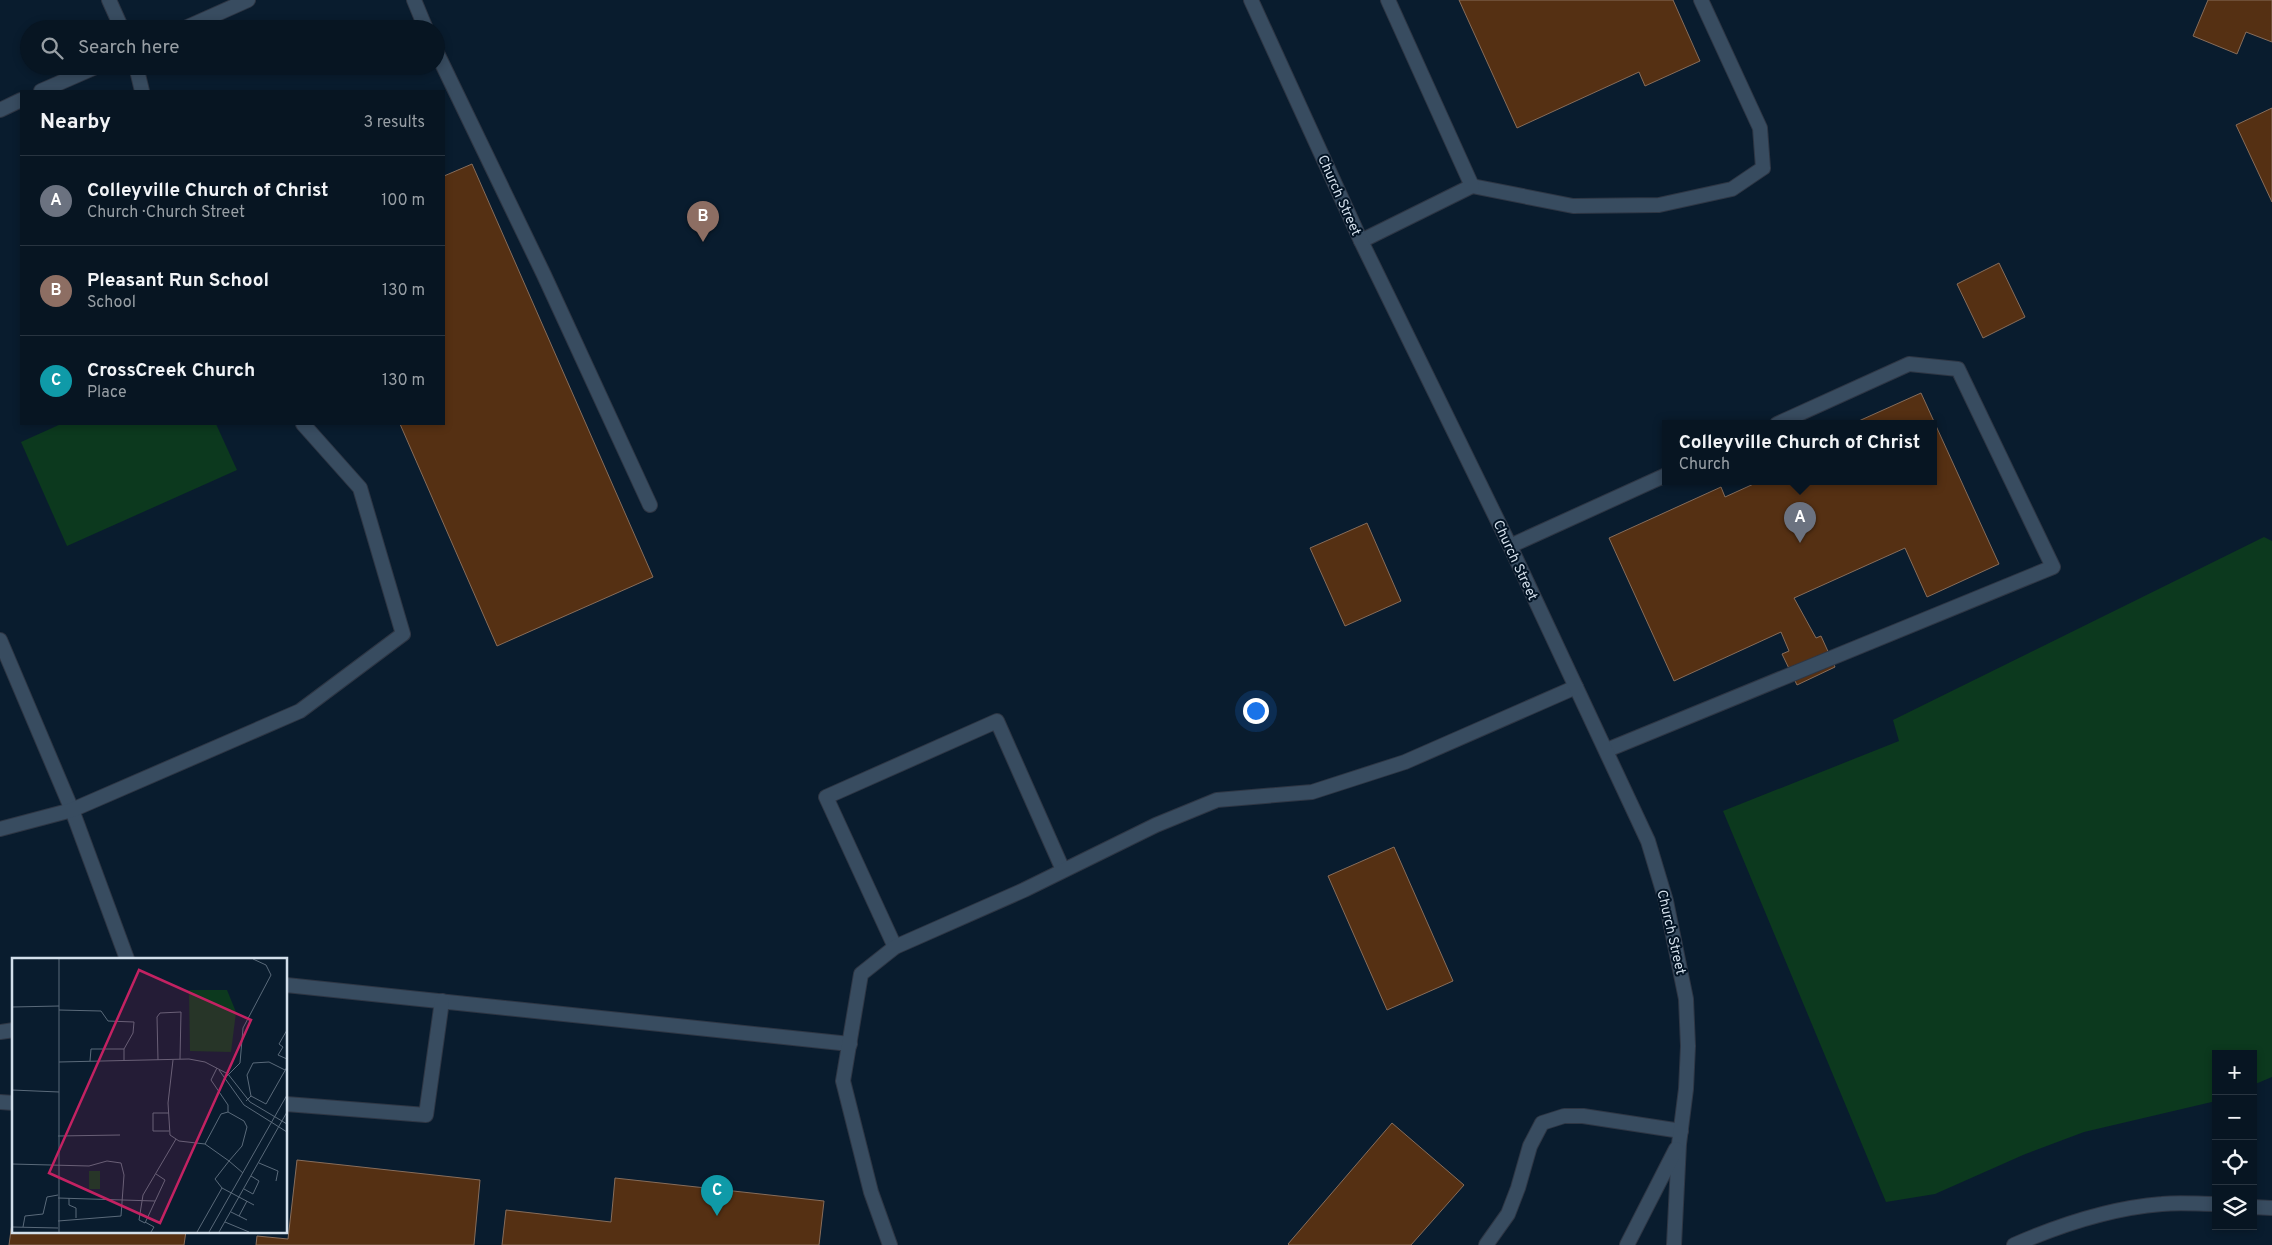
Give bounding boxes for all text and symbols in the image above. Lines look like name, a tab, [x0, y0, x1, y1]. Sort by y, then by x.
search box	[20, 20, 445, 75]
icon: search	[38, 34, 66, 62]
text: Search here	[78, 36, 180, 60]
text: Nearby	[40, 109, 111, 136]
text: 3 results	[363, 113, 425, 133]
street label: Church Street	[1313, 153, 1364, 239]
text: Colleyville Church of Christ	[87, 179, 329, 203]
text: A	[50, 191, 62, 211]
text: 100 m	[381, 191, 425, 211]
pin: B	[687, 201, 719, 242]
text: Church · Church Street	[87, 203, 245, 223]
text: Pleasant Run School	[87, 269, 269, 293]
text: B	[50, 281, 62, 301]
text: 130 m	[382, 281, 425, 301]
text: School	[87, 293, 136, 313]
text: CrossCreek Church	[87, 359, 255, 383]
text: C	[51, 371, 61, 391]
text: 130 m	[382, 371, 425, 391]
text: Place	[87, 383, 127, 403]
popup	[1662, 420, 1937, 485]
text: Colleyville Church of Christ	[1679, 431, 1920, 455]
text: Church	[1679, 455, 1730, 475]
pin: A	[1784, 502, 1816, 543]
street label: Church Street	[1489, 518, 1541, 604]
your location	[1243, 698, 1269, 724]
street label: Church Street	[1653, 888, 1689, 977]
inset map	[12, 958, 288, 1232]
map controls	[2212, 1050, 2257, 1230]
button: +	[2212, 1050, 2257, 1095]
button: −	[2212, 1095, 2257, 1140]
button: locate	[2212, 1140, 2257, 1185]
pin: C	[701, 1175, 733, 1216]
button: layers	[2212, 1185, 2257, 1230]

